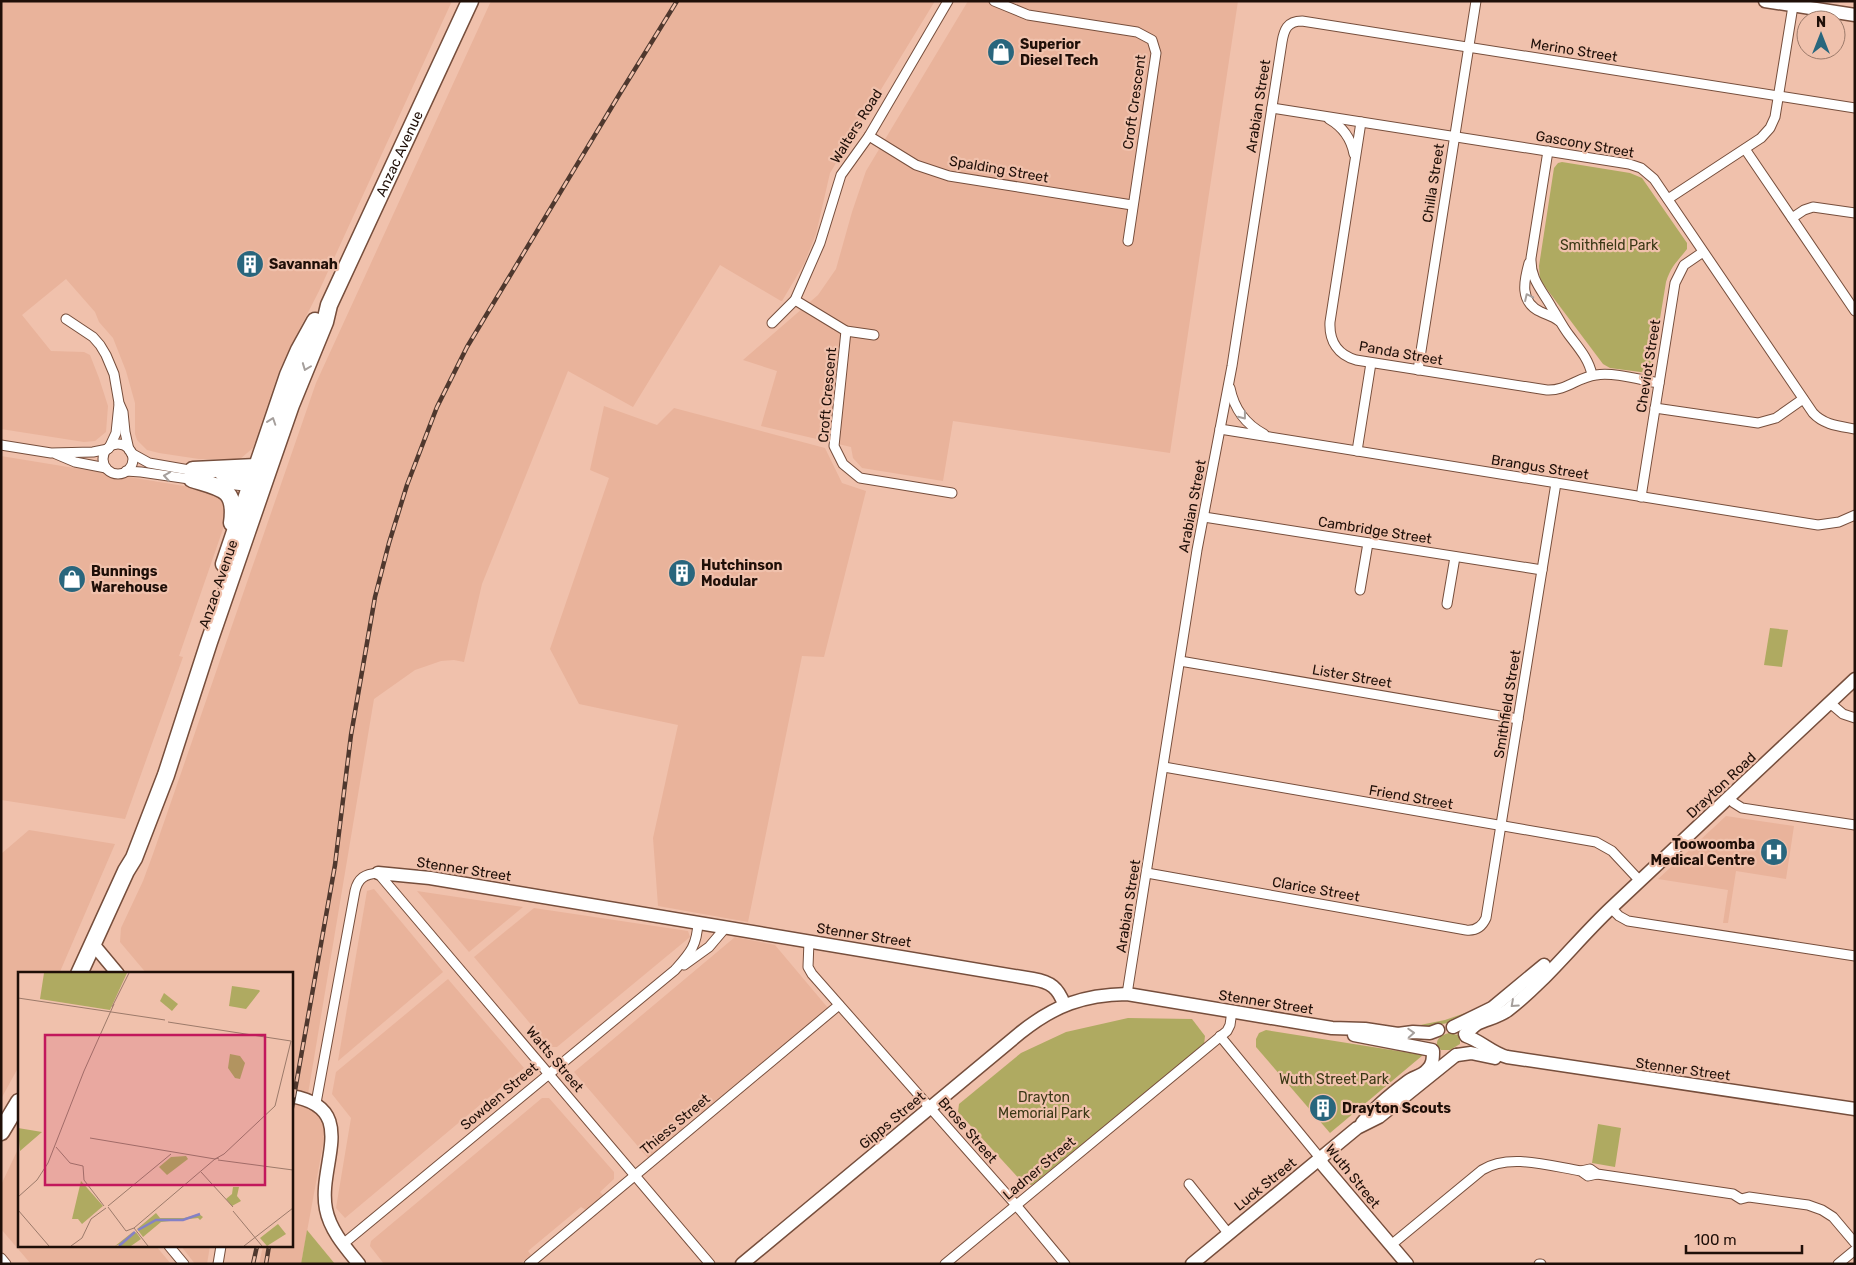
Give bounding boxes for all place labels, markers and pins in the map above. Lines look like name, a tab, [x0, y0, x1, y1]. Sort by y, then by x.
place label: Superior Diesel Tech	[1020, 36, 1098, 69]
shop icon: Superior Diesel Tech	[986, 37, 1016, 67]
building icon: Savannah	[235, 249, 265, 279]
place label: Savannah	[269, 256, 338, 273]
place label: Hutchinson Modular	[701, 557, 783, 590]
building icon: Hutchinson Modular	[667, 558, 697, 588]
place label: Bunnings Warehouse	[91, 563, 168, 596]
shop icon: Bunnings Warehouse	[57, 564, 87, 594]
place label: Toowoomba Medical Centre	[1651, 836, 1755, 869]
hospital icon: Toowoomba Medical Centre	[1759, 837, 1789, 867]
building icon: Drayton Scouts	[1308, 1093, 1338, 1123]
place label: Drayton Scouts	[1342, 1100, 1451, 1117]

